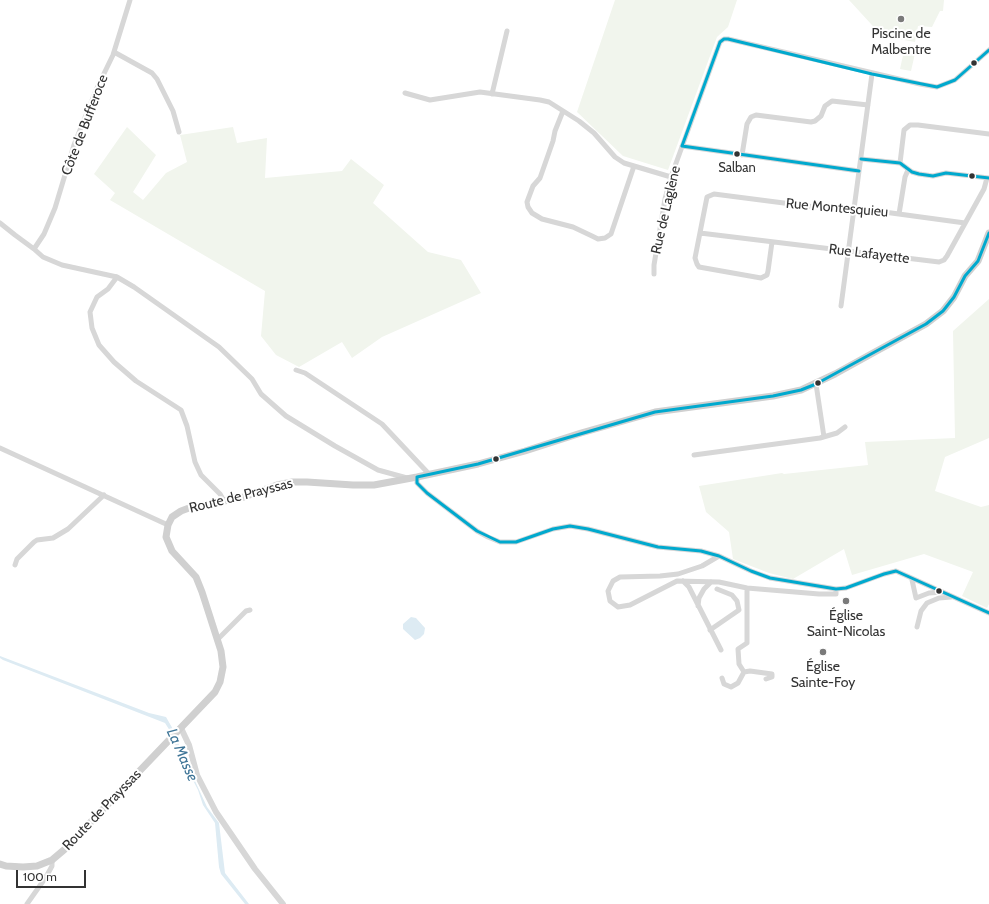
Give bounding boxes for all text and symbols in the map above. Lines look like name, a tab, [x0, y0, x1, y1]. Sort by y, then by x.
marker: Piscine de Malbentre	[896, 14, 906, 24]
place label: Piscine de Malbentre	[871, 26, 931, 58]
unlabelled marker	[969, 58, 979, 68]
street label: Côte de Bufferoce	[58, 72, 112, 178]
marker: Salban	[732, 149, 742, 159]
place label: Salban	[718, 160, 756, 176]
street label: Rue de Laglène	[648, 164, 684, 256]
unlabelled marker	[967, 171, 977, 181]
street label: Rue Montesquieu	[785, 195, 889, 221]
street label: Rue Lafayette	[828, 241, 910, 267]
unlabelled marker	[813, 378, 823, 388]
unlabelled marker	[491, 454, 501, 464]
street label: Route de Prayssas	[188, 475, 294, 517]
unlabelled marker	[934, 586, 944, 596]
marker: Église Saint-Nicolas	[841, 596, 851, 606]
place label: Église Saint-Nicolas	[807, 608, 885, 640]
marker: Église Sainte-Foy	[818, 647, 828, 657]
place label: Église Sainte-Foy	[791, 659, 855, 692]
water label: La Masse	[162, 726, 202, 784]
street label: Route de Prayssas	[59, 766, 145, 854]
scale bar	[18, 862, 88, 888]
text: 100 m	[23, 869, 57, 884]

